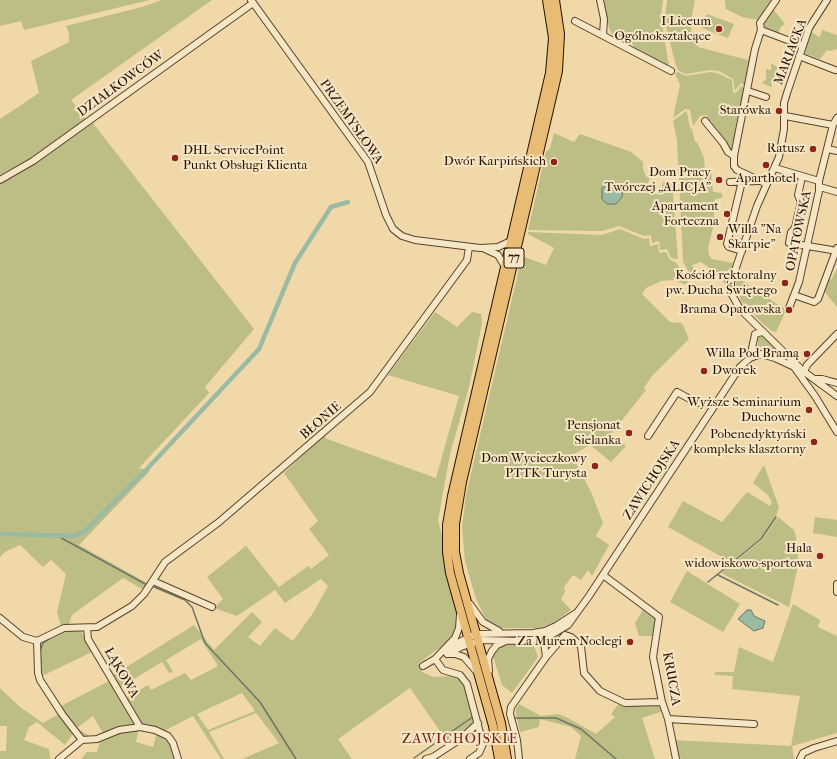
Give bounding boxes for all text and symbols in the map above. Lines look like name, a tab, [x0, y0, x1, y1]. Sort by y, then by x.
place label: I Liceum Ogólnokształcące	[614, 14, 711, 45]
street label: MARIACKA	[771, 17, 811, 87]
marker: I Liceum Ogólnokształcące	[714, 24, 724, 34]
street label: DZIAŁKOWCÓW	[75, 47, 167, 121]
street label: PRZEMYSŁOWA	[316, 77, 386, 167]
place label: Starówka	[720, 103, 771, 119]
marker: Starówka	[774, 106, 784, 116]
place label: Ratusz	[767, 141, 805, 157]
place label: DHL ServicePoint Punkt Obsługi Klienta	[183, 143, 308, 174]
marker: Ratusz	[808, 144, 818, 154]
marker: DHL ServicePoint Punkt Obsługi Klienta	[170, 153, 180, 163]
place label: Dwór Karpińskich	[444, 154, 546, 170]
marker: Dwór Karpińskich	[549, 157, 559, 167]
marker: Aparthotel	[761, 160, 771, 170]
place label: Dom Pracy Twórczej „ALICJA"	[604, 165, 711, 196]
place label: Aparthotel	[736, 171, 796, 187]
marker: Dom Pracy Twórczej „ALICJA"	[714, 175, 724, 185]
street label: OPATOWSKA	[783, 189, 815, 273]
place label: Apartament Forteczna	[652, 199, 719, 230]
marker: Apartament Forteczna	[722, 209, 732, 219]
place label: Willa "Na Skarpie"	[728, 222, 781, 253]
marker: Willa "Na Skarpie"	[715, 232, 725, 242]
road number: 77	[504, 248, 524, 268]
place label: Kościół rektoralny pw. Ducha Świętego	[666, 268, 777, 299]
marker: Kościół rektoralny pw. Ducha Świętego	[780, 278, 790, 288]
place label: Brama Opatowska	[680, 302, 781, 318]
marker: Brama Opatowska	[784, 305, 794, 315]
place label: Willa Pod Bramą	[706, 346, 799, 362]
marker: Willa Pod Bramą	[802, 349, 812, 359]
place label: Dworek	[712, 363, 756, 379]
marker: Dworek	[699, 366, 709, 376]
place label: Wyższe Seminarium Duchowne	[687, 395, 801, 426]
street label: BŁONIE	[297, 399, 345, 443]
marker: Wyższe Seminarium Duchowne	[804, 405, 814, 415]
place label: Pensjonat Sielanka	[567, 418, 621, 449]
place label: Pobenedyktyński kompleks klasztorny	[694, 427, 806, 458]
marker: Pensjonat Sielanka	[624, 428, 634, 438]
street label: ZAWICHOJSKA	[620, 437, 684, 523]
marker: Pobenedyktyński kompleks klasztorny	[809, 437, 819, 447]
place label: Dom Wycieczkowy PTTK Turysta	[481, 451, 587, 482]
marker: Dom Wycieczkowy PTTK Turysta	[590, 461, 600, 471]
place label: Hala widowiskowo-sportowa	[684, 541, 812, 572]
marker: Hala widowiskowo-sportowa	[815, 551, 825, 561]
place label: Za Murem Noclegi	[517, 634, 622, 650]
marker: Za Murem Noclegi	[625, 637, 635, 647]
street label: ŁĄKOWA	[100, 645, 142, 701]
street label: KRUCZA	[659, 651, 683, 707]
district label: ZAWICHOJSKIE	[402, 732, 518, 748]

